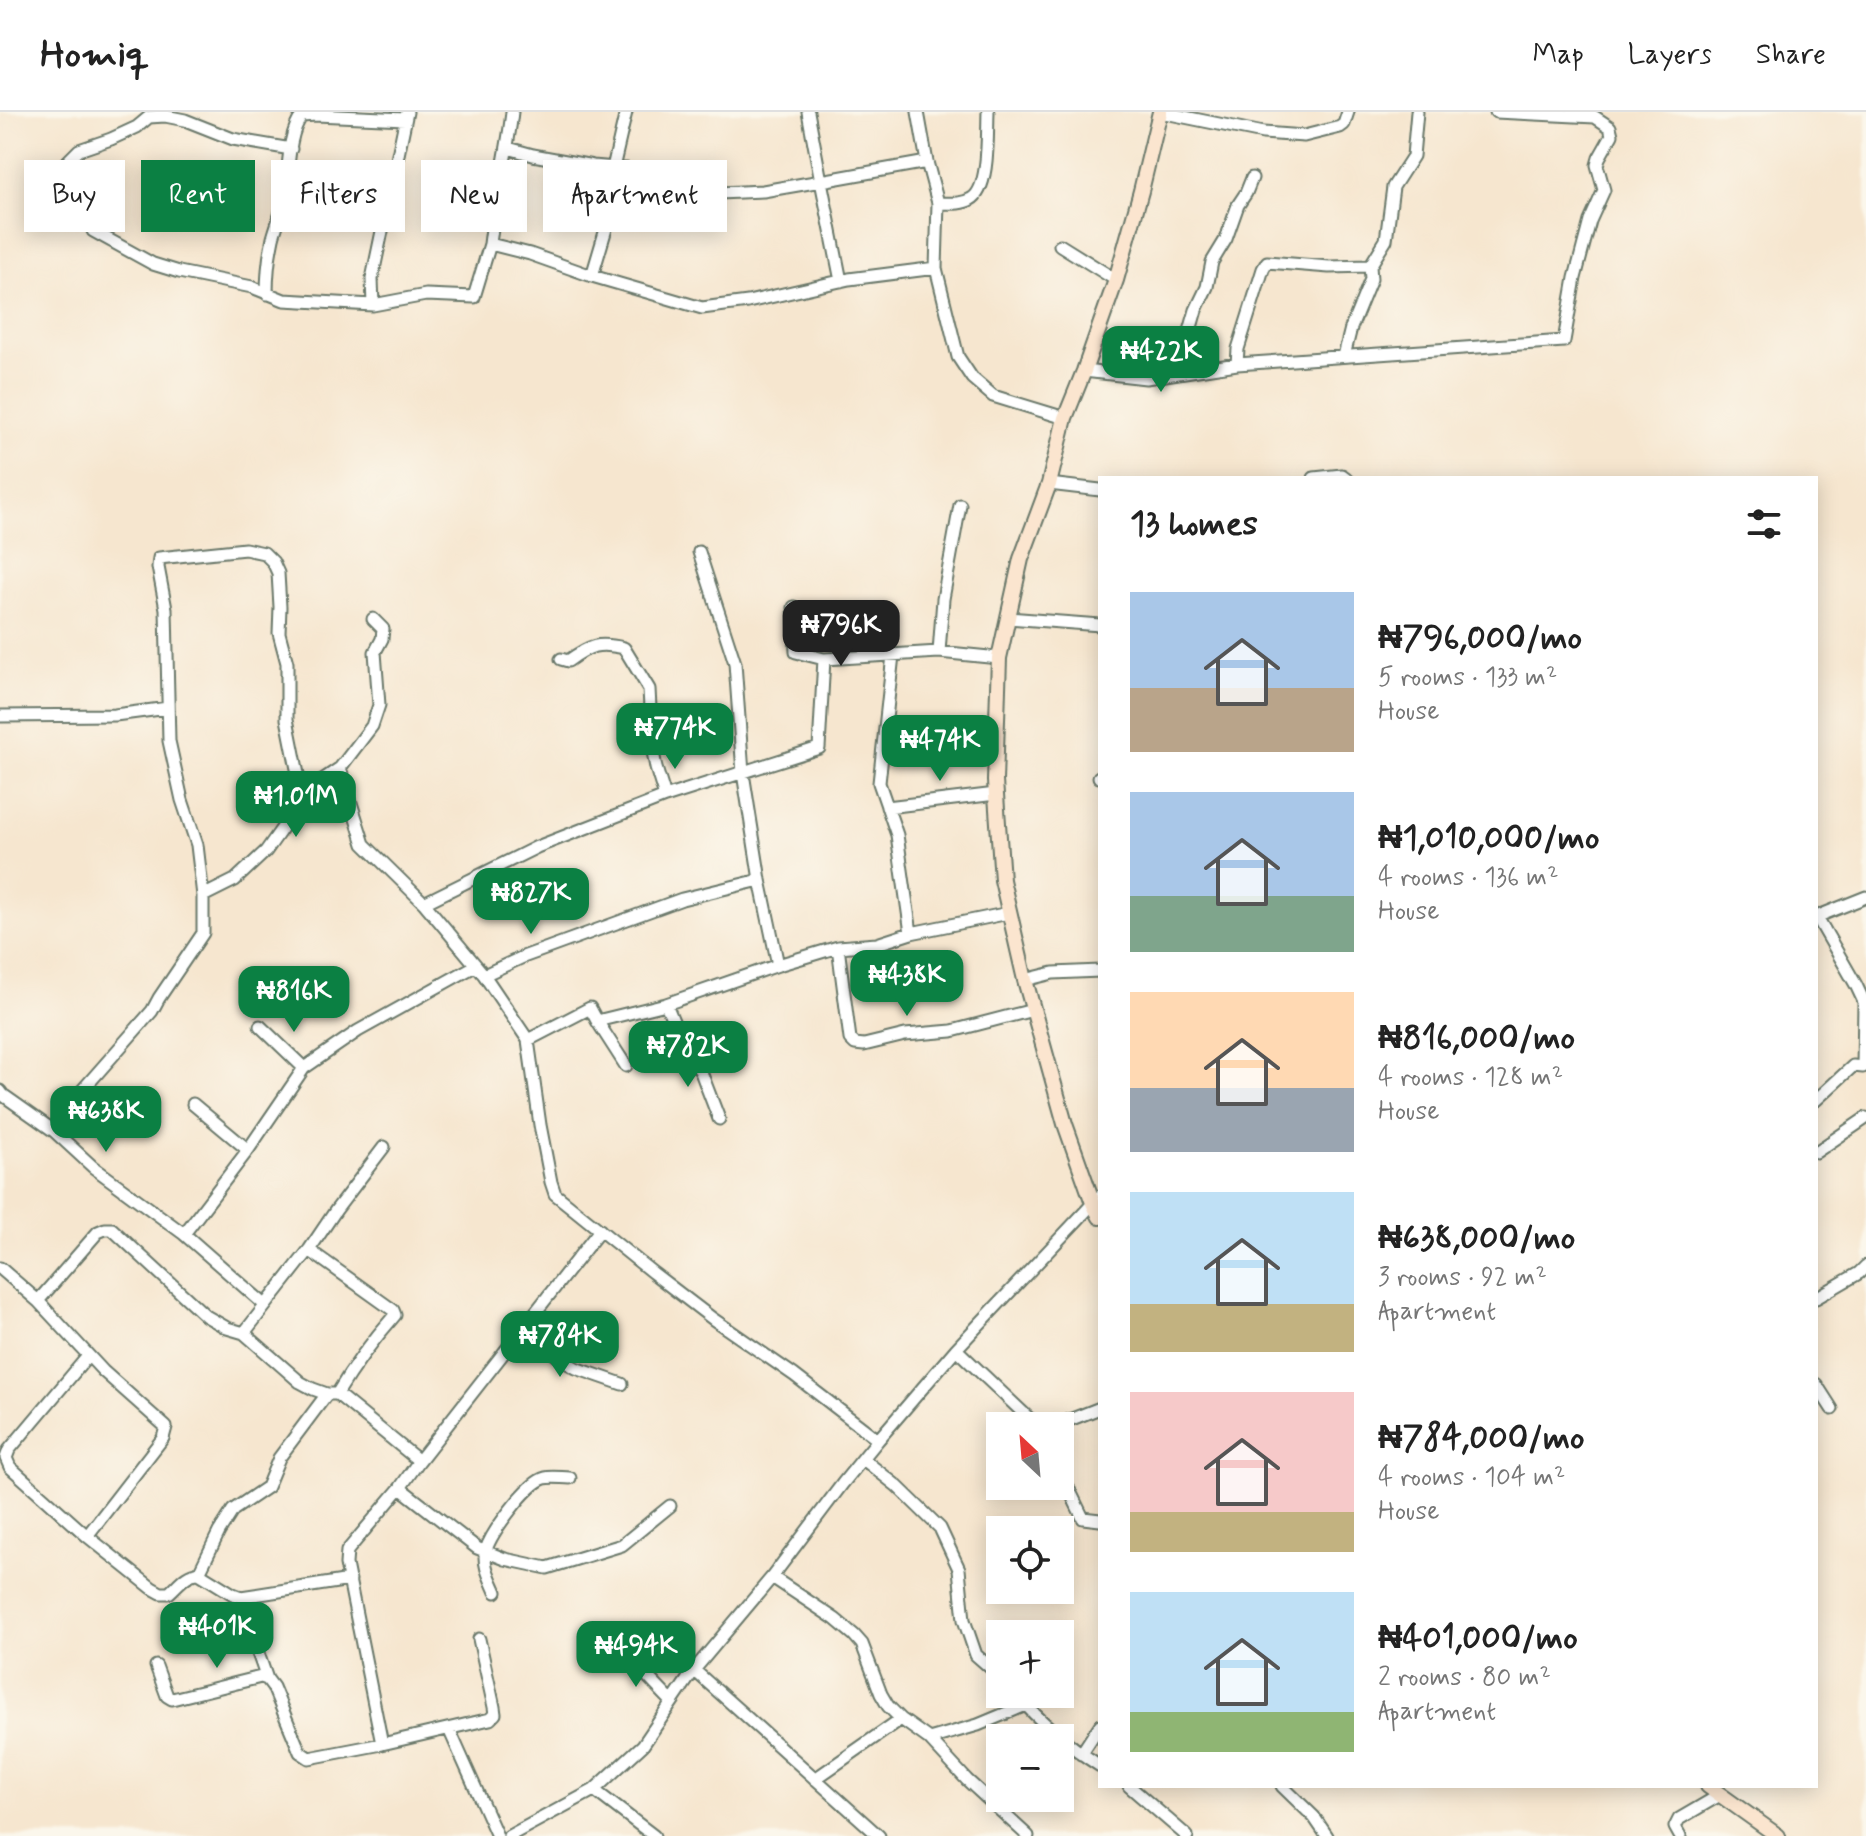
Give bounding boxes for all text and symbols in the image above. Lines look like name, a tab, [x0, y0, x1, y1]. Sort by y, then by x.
text: Homiq	[40, 31, 149, 80]
text: Map	[1533, 37, 1584, 74]
text: Layers	[1628, 37, 1712, 74]
text: Share	[1756, 37, 1826, 74]
chip: Buy	[24, 160, 125, 232]
chip: Rent	[141, 160, 255, 232]
chip: Filters	[271, 160, 405, 232]
chip: New	[421, 160, 527, 232]
chip: Apartment	[543, 160, 727, 232]
pin: ₦422K	[1105, 326, 1217, 394]
text: ₦422K	[1120, 335, 1202, 369]
text: 13 homes	[1130, 502, 1258, 547]
icon: filters	[1742, 502, 1786, 546]
pin: ₦796K	[785, 600, 897, 668]
text: ₦796K	[801, 609, 881, 643]
text: ₦796,000/mo	[1378, 616, 1582, 661]
icon: home	[1194, 624, 1290, 720]
text: 5 rooms · 133 m²	[1378, 661, 1557, 695]
text: House	[1378, 695, 1439, 729]
pin: ₦774K	[619, 703, 731, 771]
text: ₦774K	[634, 712, 716, 746]
pin: ₦474K	[884, 715, 996, 783]
text: ₦474K	[900, 724, 980, 758]
pin: ₦1.01M	[231, 771, 361, 839]
text: ₦1.01M	[254, 780, 338, 814]
text: ₦1,010,000/mo	[1378, 816, 1599, 861]
icon: home	[1194, 824, 1290, 920]
text: 4 rooms · 136 m²	[1378, 861, 1558, 895]
pin: ₦827K	[475, 868, 587, 936]
text: ₦827K	[491, 877, 571, 911]
text: House	[1378, 895, 1439, 929]
pin: ₦438K	[851, 950, 963, 1018]
text: ₦438K	[868, 959, 946, 993]
pin: ₦816K	[238, 966, 350, 1034]
text: ₦816K	[256, 975, 332, 1009]
text: ₦816,000/mo	[1378, 1016, 1575, 1061]
pin: ₦782K	[632, 1021, 744, 1089]
icon: home	[1194, 1024, 1290, 1120]
text: ₦782K	[647, 1030, 729, 1064]
text: 4 rooms · 128 m²	[1378, 1061, 1563, 1095]
pin: ₦638K	[50, 1086, 162, 1154]
text: ₦638K	[68, 1095, 144, 1129]
text: House	[1378, 1095, 1439, 1129]
text: ₦638,000/mo	[1378, 1216, 1575, 1261]
icon: home	[1194, 1224, 1290, 1320]
text: 3 rooms · 92 m²	[1378, 1261, 1547, 1295]
text: Apartment	[1378, 1295, 1496, 1329]
pin: ₦784K	[504, 1311, 616, 1379]
text: ₦784K	[519, 1320, 601, 1354]
north arrow	[986, 1412, 1074, 1500]
map controls	[986, 1412, 1074, 1812]
text: ₦784,000/mo	[1378, 1416, 1585, 1461]
icon: home	[1194, 1424, 1290, 1520]
text: 4 rooms · 104 m²	[1378, 1461, 1565, 1495]
text: House	[1378, 1495, 1439, 1529]
button: locate	[986, 1516, 1074, 1604]
pin: ₦401K	[161, 1602, 273, 1670]
text: ₦401K	[178, 1611, 256, 1645]
text: ₦401,000/mo	[1378, 1616, 1578, 1661]
button: +	[986, 1620, 1074, 1708]
pin: ₦494K	[580, 1621, 692, 1689]
icon: home	[1194, 1624, 1290, 1720]
text: ₦494K	[594, 1630, 678, 1664]
text: 2 rooms · 80 m²	[1378, 1661, 1551, 1695]
text: Apartment	[1378, 1695, 1496, 1729]
button: −	[986, 1724, 1074, 1812]

